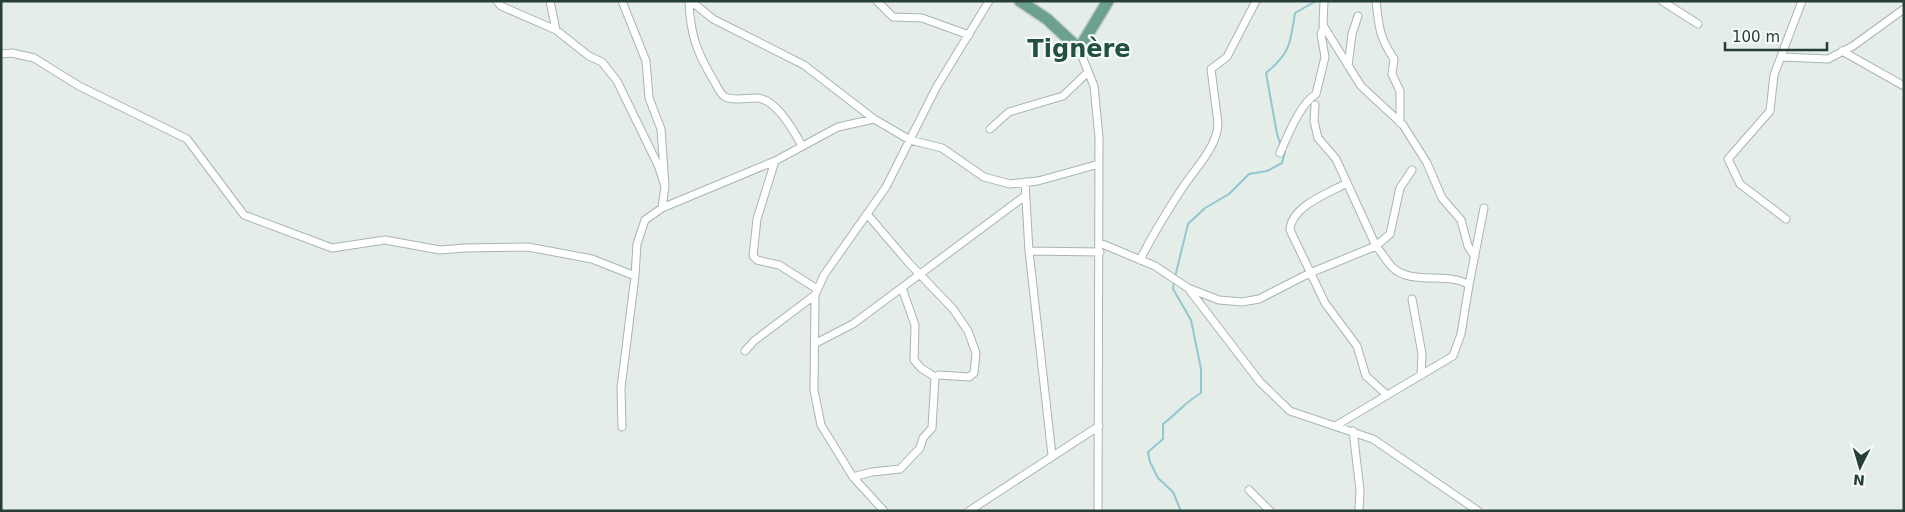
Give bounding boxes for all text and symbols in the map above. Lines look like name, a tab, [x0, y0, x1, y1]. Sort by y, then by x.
scale bar	[1725, 20, 1828, 52]
text: 100 m	[1732, 28, 1780, 46]
district label: Tignère	[1027, 35, 1131, 63]
north arrow	[1835, 442, 1885, 492]
text: N	[1852, 471, 1865, 488]

